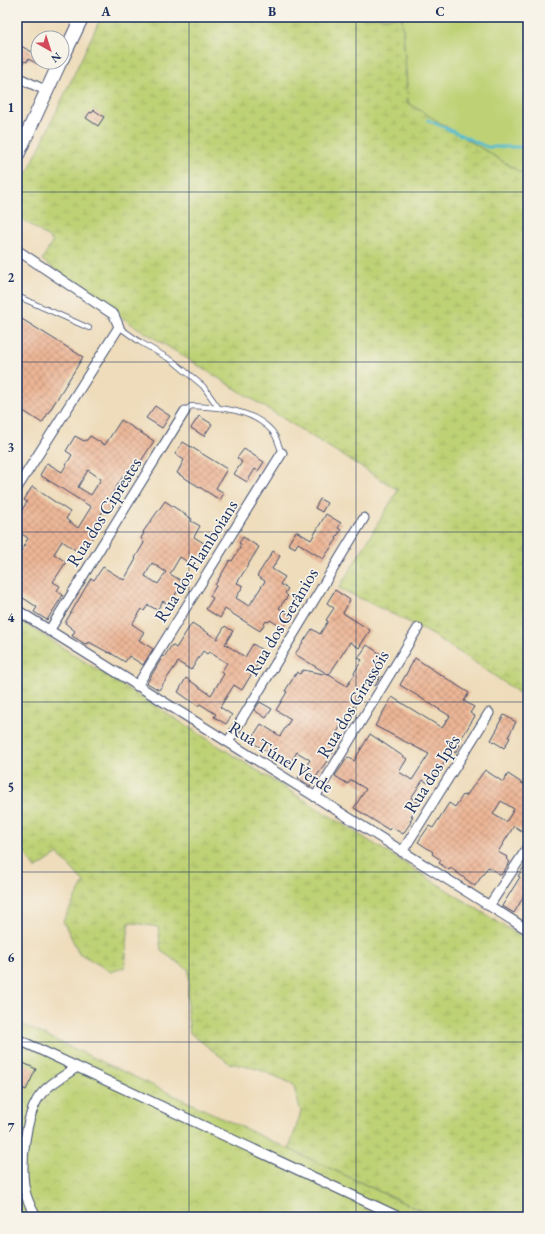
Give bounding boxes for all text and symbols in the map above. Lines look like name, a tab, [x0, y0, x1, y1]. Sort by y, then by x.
text: A	[100, 3, 111, 20]
text: B	[268, 3, 276, 20]
text: C	[435, 3, 445, 20]
north arrow	[30, 30, 70, 70]
text: N	[48, 50, 64, 66]
text: 1	[8, 99, 15, 116]
text: 2	[8, 269, 15, 286]
text: 3	[8, 439, 15, 456]
street label: Rua dos Ciprestes	[61, 453, 146, 571]
street label: Rua dos Flamboians	[149, 495, 243, 626]
street label: Rua dos Gerânios	[240, 563, 323, 680]
text: 4	[8, 609, 15, 626]
street label: Rua dos Girassóis	[311, 645, 394, 762]
street label: Rua Túnel Verde	[225, 715, 338, 798]
street label: Rua dos Ipês	[398, 730, 465, 818]
text: 5	[8, 779, 14, 796]
text: 6	[8, 949, 15, 966]
text: 7	[8, 1119, 15, 1136]

